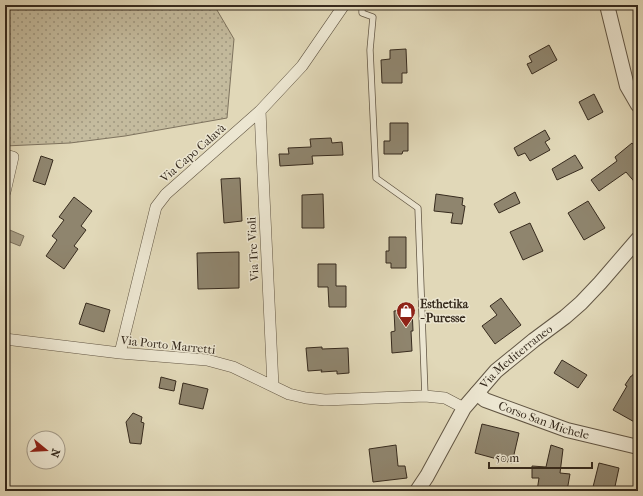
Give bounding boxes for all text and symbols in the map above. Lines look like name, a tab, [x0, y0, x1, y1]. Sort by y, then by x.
street label: Via Capo Calavà	[157, 121, 229, 186]
street label: Via Tre Violi	[244, 216, 262, 282]
place label: Esthetika - Puresse	[420, 297, 469, 325]
shop icon: Esthetika - Puresse	[395, 300, 417, 328]
street label: Via Mediterraneo	[476, 322, 555, 392]
street label: Via Porto Marretti	[119, 333, 217, 357]
street label: Corso San Michele	[497, 399, 591, 442]
north arrow	[26, 430, 66, 470]
scale bar	[489, 444, 592, 470]
text: N	[47, 447, 63, 460]
text: 50 m	[495, 451, 519, 465]

